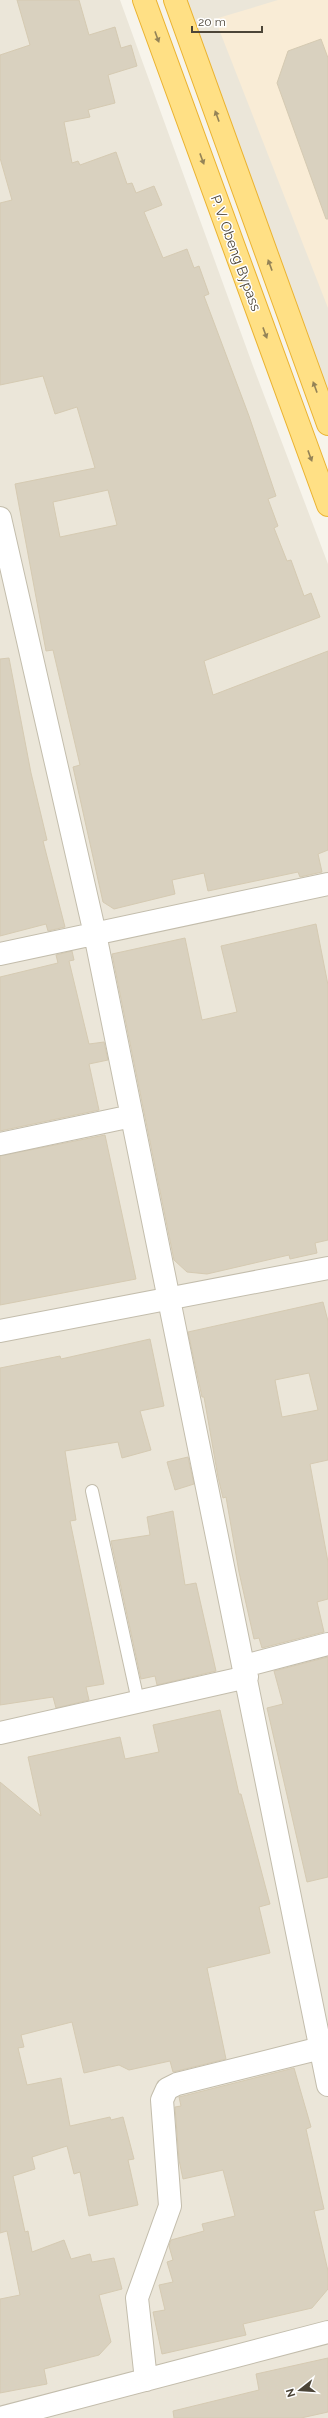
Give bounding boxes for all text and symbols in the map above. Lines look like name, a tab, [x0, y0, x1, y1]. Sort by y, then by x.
scale bar	[192, 8, 262, 34]
text: 20 m	[198, 15, 226, 29]
one-way arrow	[155, 31, 161, 43]
one-way arrow	[213, 110, 219, 122]
one-way arrow	[199, 153, 205, 165]
street label: P. V. Obeng Bypass	[208, 193, 265, 313]
one-way arrow	[267, 258, 273, 270]
one-way arrow	[263, 328, 269, 340]
one-way arrow	[311, 380, 317, 392]
one-way arrow	[307, 450, 313, 462]
north arrow	[280, 2370, 320, 2410]
text: N	[283, 2387, 298, 2399]

